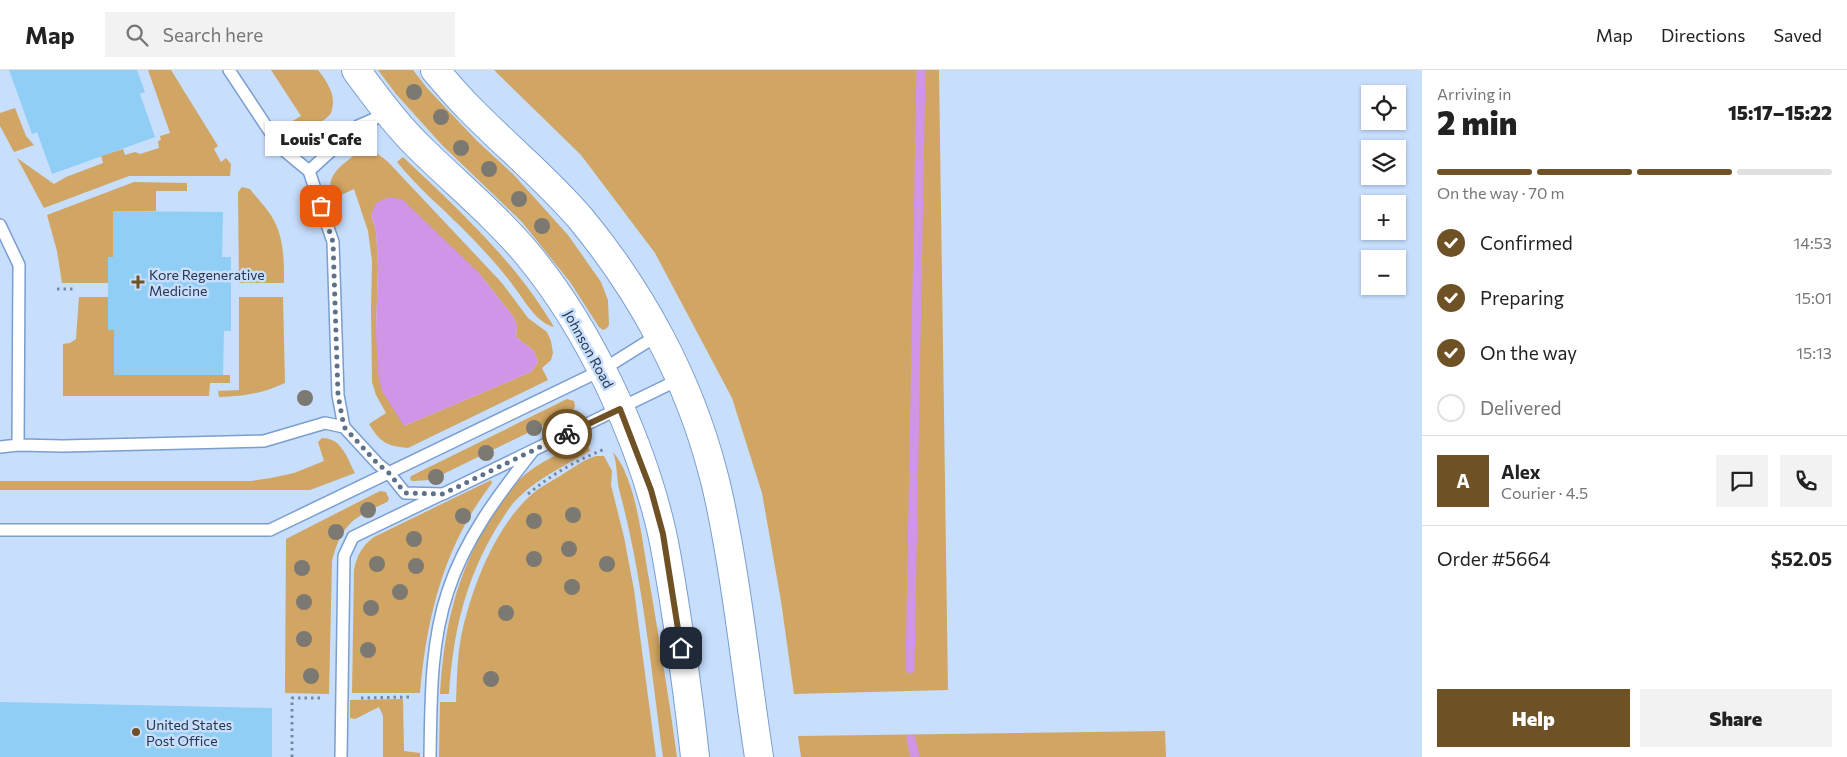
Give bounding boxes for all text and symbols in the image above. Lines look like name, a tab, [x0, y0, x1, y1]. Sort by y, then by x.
search box	[105, 12, 455, 57]
text: Map	[25, 20, 75, 49]
icon: search	[123, 21, 151, 49]
text: Search here	[163, 23, 263, 46]
text: Map	[1596, 24, 1633, 46]
text: Directions	[1661, 24, 1745, 46]
text: Saved	[1773, 24, 1822, 46]
text: Arriving in	[1437, 84, 1511, 103]
map controls	[1361, 85, 1406, 295]
button: locate	[1361, 85, 1406, 130]
text: 15:17–15:22	[1728, 101, 1832, 124]
text: 2 min	[1437, 102, 1517, 142]
callout: Louis' Cafe	[265, 121, 377, 156]
text: Louis' Cafe	[280, 129, 362, 148]
button: layers	[1361, 140, 1406, 185]
text: On the way · 70 m	[1437, 183, 1564, 202]
pin	[300, 185, 342, 227]
icon: bag	[307, 192, 335, 220]
button: +	[1361, 195, 1406, 240]
icon: check	[1437, 229, 1465, 257]
text: Confirmed	[1480, 231, 1573, 254]
text: 14:53	[1793, 233, 1832, 252]
button: −	[1361, 250, 1406, 295]
place label: Kore Regenerative Medicine	[149, 266, 265, 299]
marker: Kore Regenerative Medicine	[131, 275, 145, 289]
icon: check	[1437, 284, 1465, 312]
text: Preparing	[1480, 286, 1564, 309]
text: 15:01	[1795, 288, 1832, 307]
street label: Johnson Road	[561, 307, 617, 391]
icon: check	[1437, 339, 1465, 367]
text: On the way	[1480, 341, 1577, 364]
text: 15:13	[1796, 343, 1832, 362]
text: Delivered	[1480, 396, 1561, 419]
courier	[542, 409, 592, 459]
icon: bike	[553, 420, 581, 448]
button: chat	[1716, 455, 1768, 507]
button: phone	[1780, 455, 1832, 507]
text: Alex	[1501, 460, 1541, 483]
text: A	[1456, 469, 1470, 492]
text: Courier · 4.5	[1501, 483, 1588, 502]
text: Order #5664	[1437, 547, 1550, 570]
text: $52.05	[1771, 547, 1832, 570]
pin	[660, 627, 702, 669]
icon: home	[667, 634, 695, 662]
button: Help	[1437, 689, 1630, 747]
button: Share	[1640, 689, 1832, 747]
place label: United States Post Office	[146, 716, 232, 749]
marker: United States Post Office	[130, 726, 142, 738]

